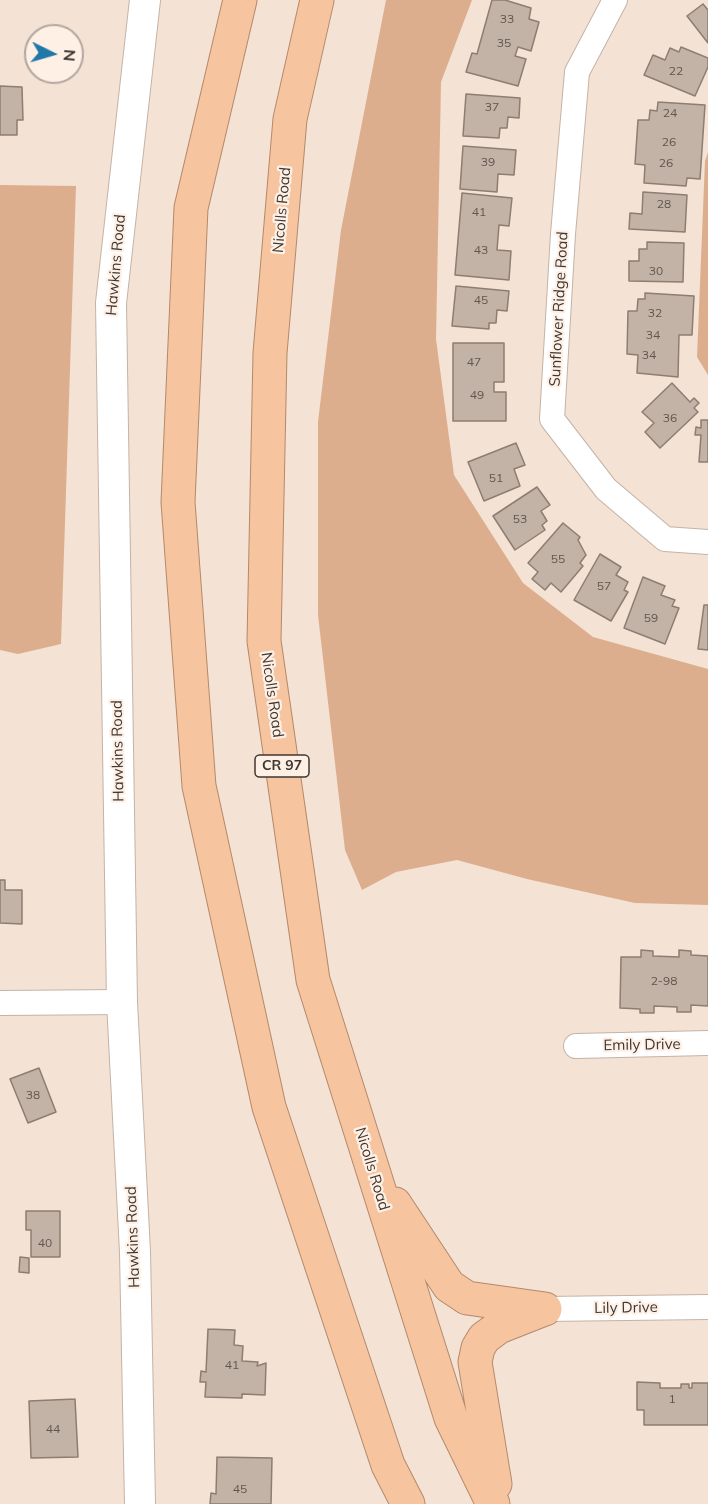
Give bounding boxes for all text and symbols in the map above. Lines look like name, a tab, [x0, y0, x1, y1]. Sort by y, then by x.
house number: 33	[500, 12, 514, 26]
north arrow	[24, 24, 84, 84]
house number: 35	[497, 36, 511, 50]
text: N	[59, 48, 80, 62]
house number: 22	[669, 64, 683, 78]
house number: 37	[485, 100, 499, 114]
house number: 24	[663, 106, 677, 120]
house number: 26	[662, 135, 676, 149]
house number: 39	[481, 155, 495, 169]
house number: 26	[659, 156, 673, 170]
street label: Nicolls Road	[269, 166, 295, 254]
house number: 28	[657, 197, 671, 211]
house number: 41	[472, 205, 486, 219]
street label: Hawkins Road	[103, 214, 129, 316]
street label: Sunflower Ridge Road	[546, 231, 572, 387]
house number: 43	[474, 243, 488, 257]
house number: 30	[649, 264, 663, 278]
house number: 45	[474, 293, 488, 307]
house number: 32	[648, 306, 662, 320]
house number: 34	[646, 328, 660, 342]
house number: 34	[642, 348, 656, 362]
house number: 47	[467, 355, 481, 369]
house number: 49	[470, 388, 484, 402]
house number: 36	[663, 411, 677, 425]
house number: 51	[489, 471, 503, 485]
house number: 53	[513, 512, 527, 526]
house number: 55	[551, 552, 565, 566]
house number: 57	[597, 579, 611, 593]
house number: 59	[644, 611, 658, 625]
street label: Nicolls Road	[257, 651, 287, 739]
street label: Hawkins Road	[108, 700, 128, 802]
road number: CR 97	[255, 755, 309, 777]
house number: 2-98	[651, 974, 677, 988]
street label: Emily Drive	[603, 1035, 681, 1055]
house number: 38	[26, 1088, 40, 1102]
street label: Nicolls Road	[351, 1125, 393, 1213]
street label: Hawkins Road	[122, 1186, 144, 1288]
house number: 40	[38, 1236, 52, 1250]
street label: Lily Drive	[594, 1298, 658, 1318]
house number: 41	[225, 1358, 239, 1372]
house number: 1	[668, 1392, 676, 1406]
house number: 44	[46, 1422, 60, 1436]
house number: 45	[233, 1482, 247, 1496]

